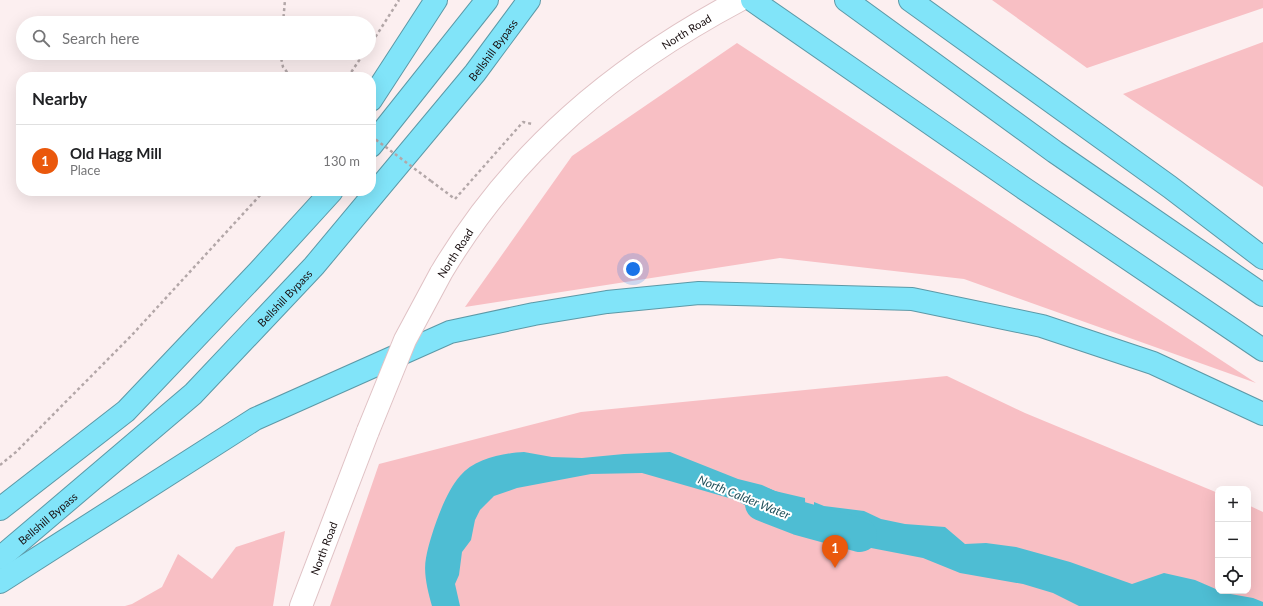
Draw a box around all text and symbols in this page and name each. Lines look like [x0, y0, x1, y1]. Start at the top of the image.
street label: North Road [659, 11, 713, 51]
search box [16, 16, 376, 60]
street label: Bellshill Bypass [465, 16, 520, 83]
icon: search [30, 27, 52, 49]
text: Search here [62, 29, 139, 47]
text: Nearby [32, 88, 87, 109]
text: Old Hagg Mill [70, 144, 162, 162]
text: 1 [41, 153, 49, 169]
text: 130 m [323, 153, 360, 169]
text: Place [70, 162, 100, 178]
street label: North Road [434, 226, 476, 280]
your location [623, 259, 643, 279]
street label: Bellshill Bypass [254, 266, 314, 329]
water label: North Calder Water [696, 472, 793, 523]
map controls [1215, 486, 1251, 594]
button: + [1215, 486, 1251, 522]
street label: Bellshill Bypass [15, 489, 80, 547]
street label: North Road [307, 520, 339, 577]
button: − [1215, 522, 1251, 558]
pin: 1 [822, 535, 848, 568]
button: locate [1215, 558, 1251, 594]

